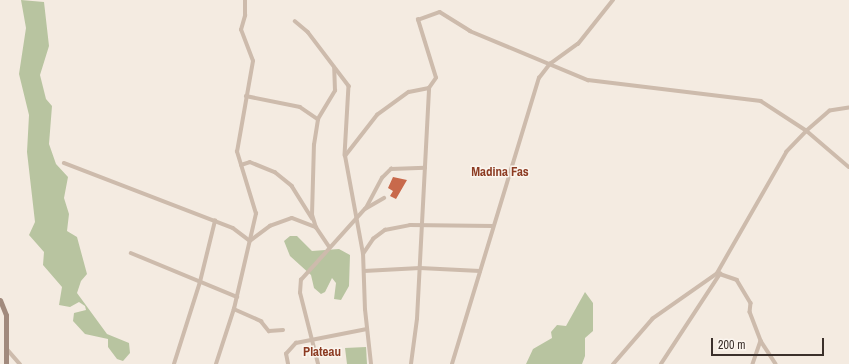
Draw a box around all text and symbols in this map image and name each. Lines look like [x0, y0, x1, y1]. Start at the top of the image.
district label: Madina Fas [471, 164, 529, 180]
scale bar [713, 330, 826, 356]
text: 200 m [718, 337, 745, 353]
district label: Plateau [303, 344, 341, 360]

